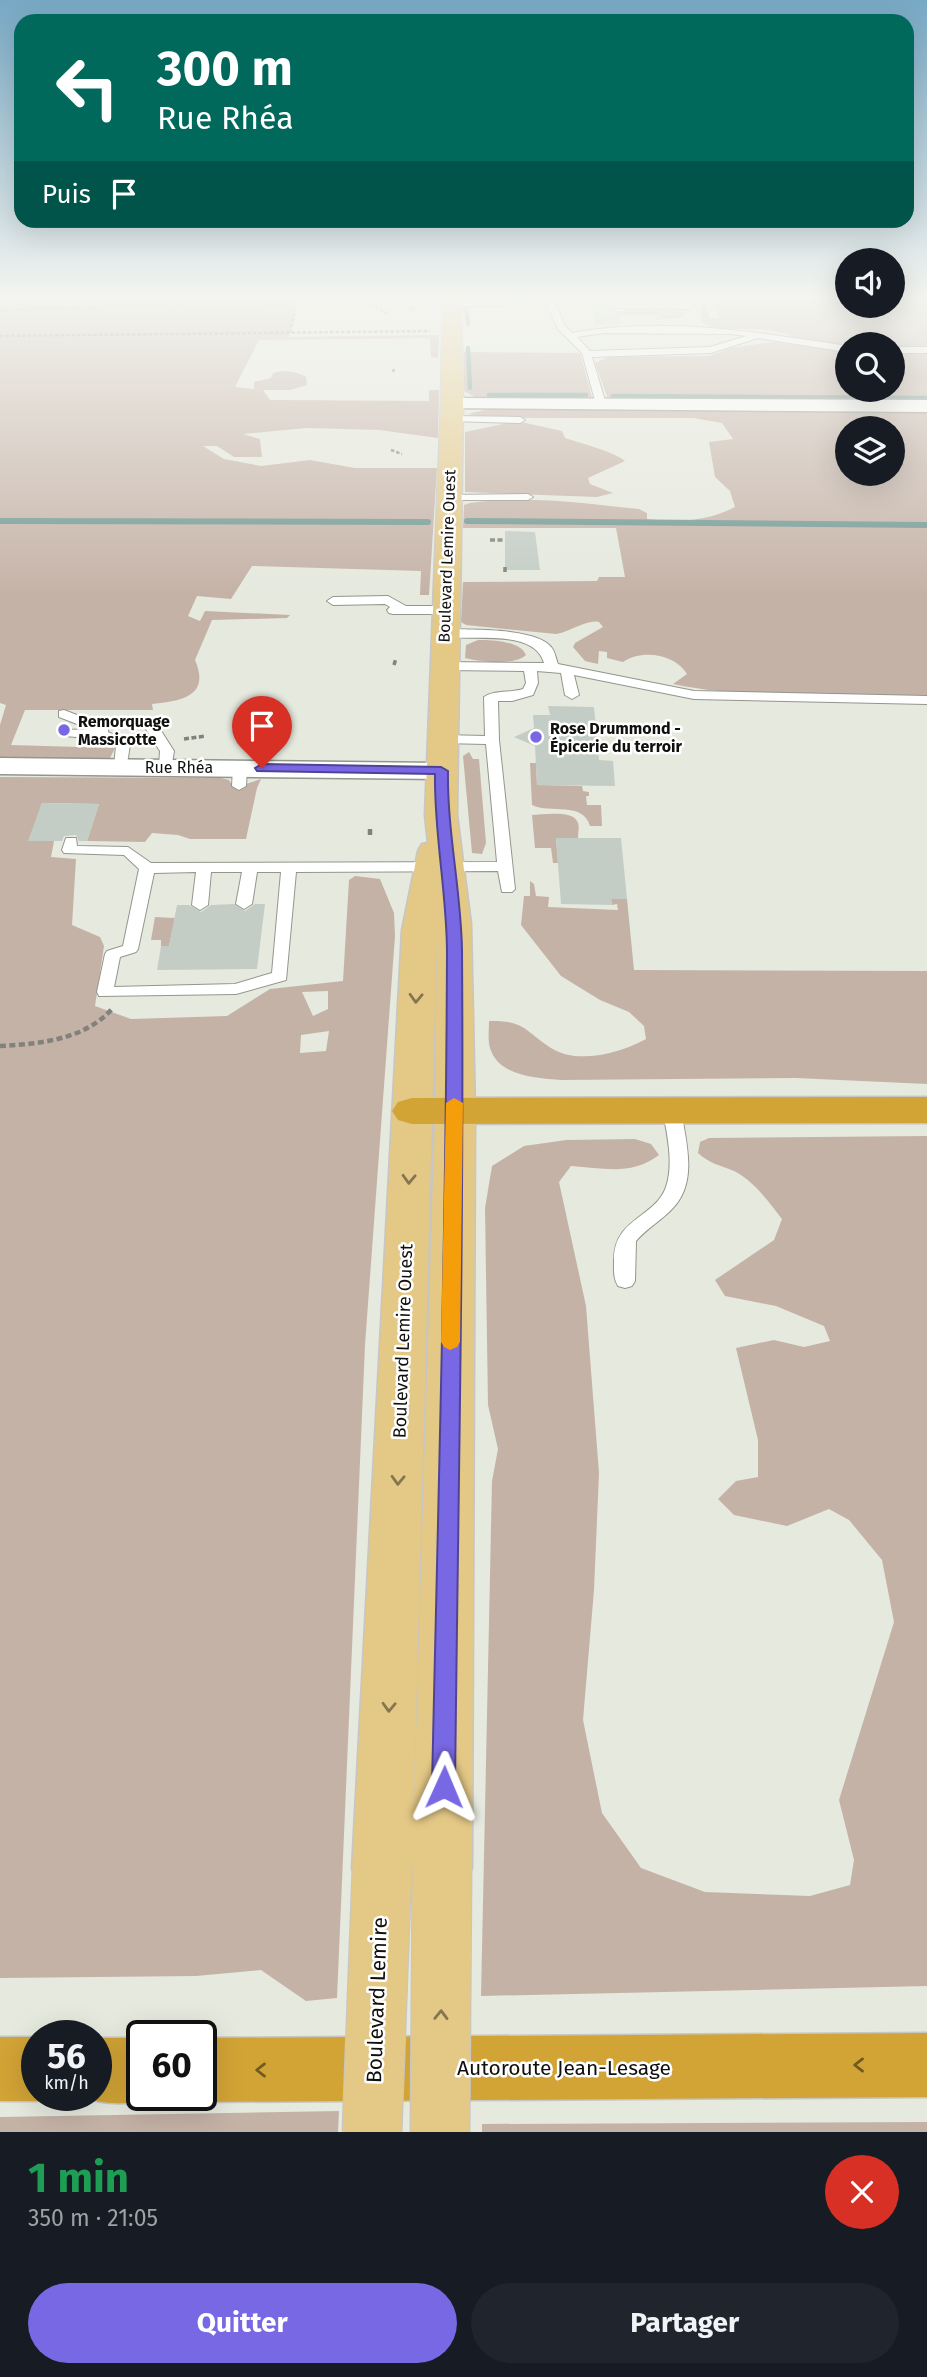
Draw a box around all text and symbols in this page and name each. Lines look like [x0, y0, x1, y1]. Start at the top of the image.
text: 300 m [157, 39, 293, 98]
icon: left [42, 42, 133, 133]
text: Rue Rhéa [157, 99, 294, 137]
icon: arrive [105, 175, 143, 213]
text: Puis [42, 179, 91, 210]
map controls [835, 248, 905, 486]
button: sound [835, 248, 905, 318]
button: search [835, 332, 905, 402]
button: layers [835, 416, 905, 486]
street label: Boulevard Lemire Ouest [434, 469, 460, 643]
pin [232, 696, 292, 768]
icon: arrive [243, 707, 281, 745]
place label: Remorquage Massicotte [78, 712, 170, 749]
place label: Rose Drummond - Épicerie du terroir [550, 719, 683, 756]
marker: Remorquage Massicotte [56, 722, 72, 738]
marker: Rose Drummond - Épicerie du terroir [528, 729, 544, 745]
street label: Rue Rhéa [145, 758, 213, 777]
one-way arrow [409, 993, 424, 1004]
one-way arrow [402, 1174, 417, 1185]
street label: Boulevard Lemire Ouest [389, 1243, 417, 1439]
one-way arrow [390, 1475, 405, 1486]
one-way arrow [381, 1702, 396, 1713]
position arrow [407, 1750, 481, 1824]
street label: Boulevard Lemire [361, 1917, 393, 2083]
one-way arrow [433, 2009, 449, 2020]
speed limit sign: 60 [126, 2020, 217, 2111]
text: 56 [47, 2035, 86, 2077]
street label: Autoroute Jean-Lesage [457, 2055, 671, 2081]
one-way arrow [853, 2057, 864, 2073]
one-way arrow [255, 2062, 266, 2078]
text: km/h [44, 2072, 89, 2094]
text: 1 min [28, 2153, 129, 2203]
button: close [825, 2155, 899, 2229]
text: 350 m · 21:05 [28, 2204, 158, 2232]
button: Quitter [28, 2283, 457, 2363]
button: Partager [471, 2283, 899, 2363]

